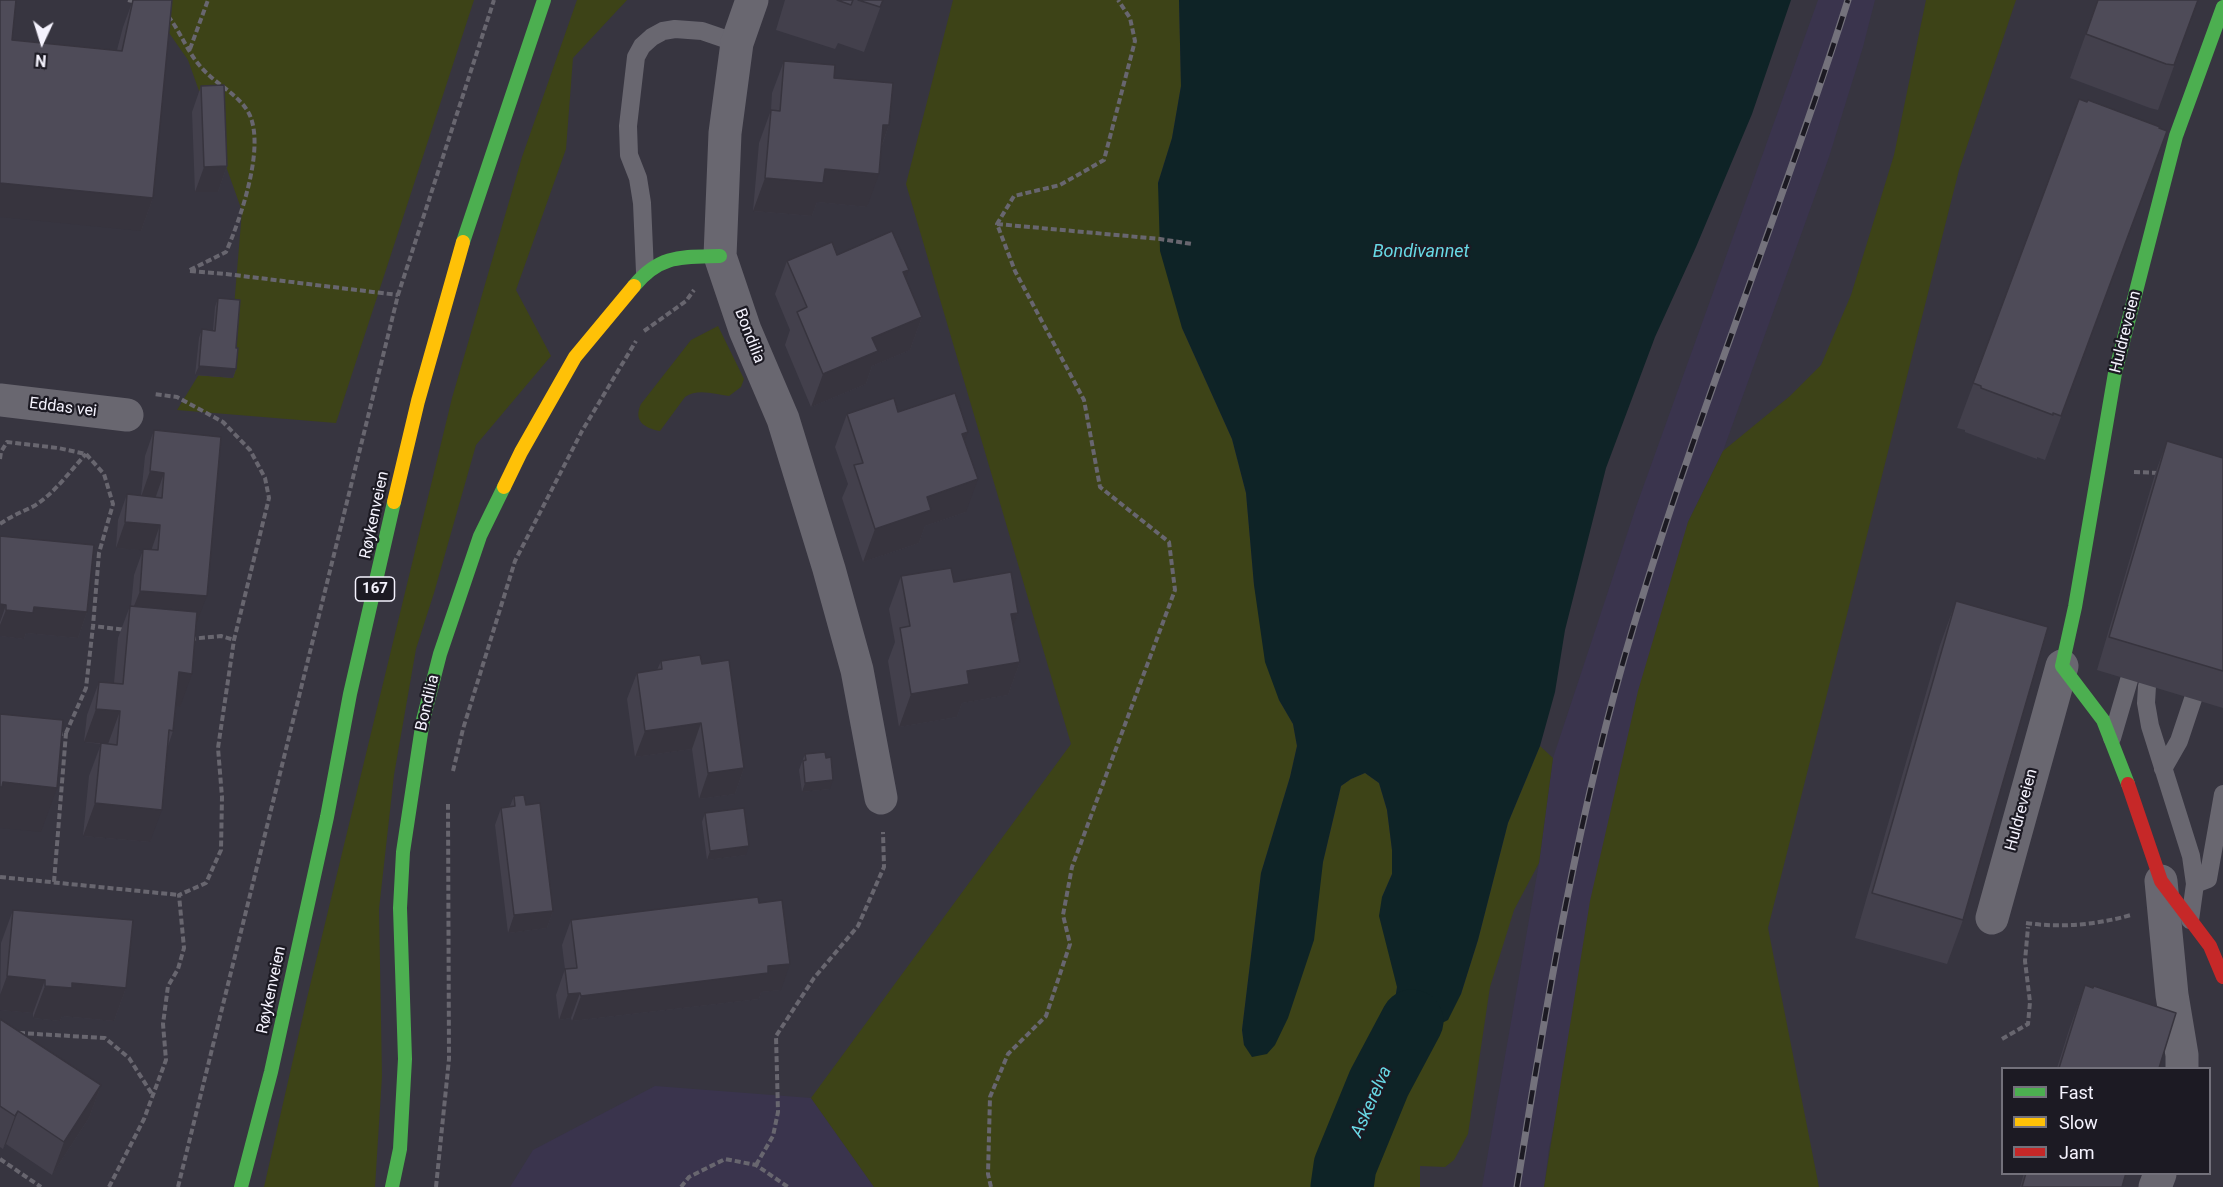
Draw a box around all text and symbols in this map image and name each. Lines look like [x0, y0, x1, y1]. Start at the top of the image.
north arrow [12, 12, 72, 72]
text: N [34, 51, 47, 70]
water label: Bondivannet [1373, 241, 1469, 263]
street label: Huldreveien [2107, 289, 2145, 375]
street label: Bondilia [730, 306, 768, 366]
street label: Eddas vei [28, 394, 98, 422]
street label: Røykenveien [356, 469, 394, 561]
road number: 167 [356, 577, 394, 601]
street label: Bondilia [412, 673, 444, 733]
street label: Huldreveien [2002, 767, 2042, 853]
street label: Røykenveien [253, 944, 291, 1036]
water label: Askerelva [1347, 1063, 1397, 1141]
legend [2001, 1067, 2211, 1175]
text: Fast [2059, 1082, 2094, 1103]
text: Slow [2059, 1112, 2098, 1133]
text: Jam [2059, 1142, 2095, 1163]

